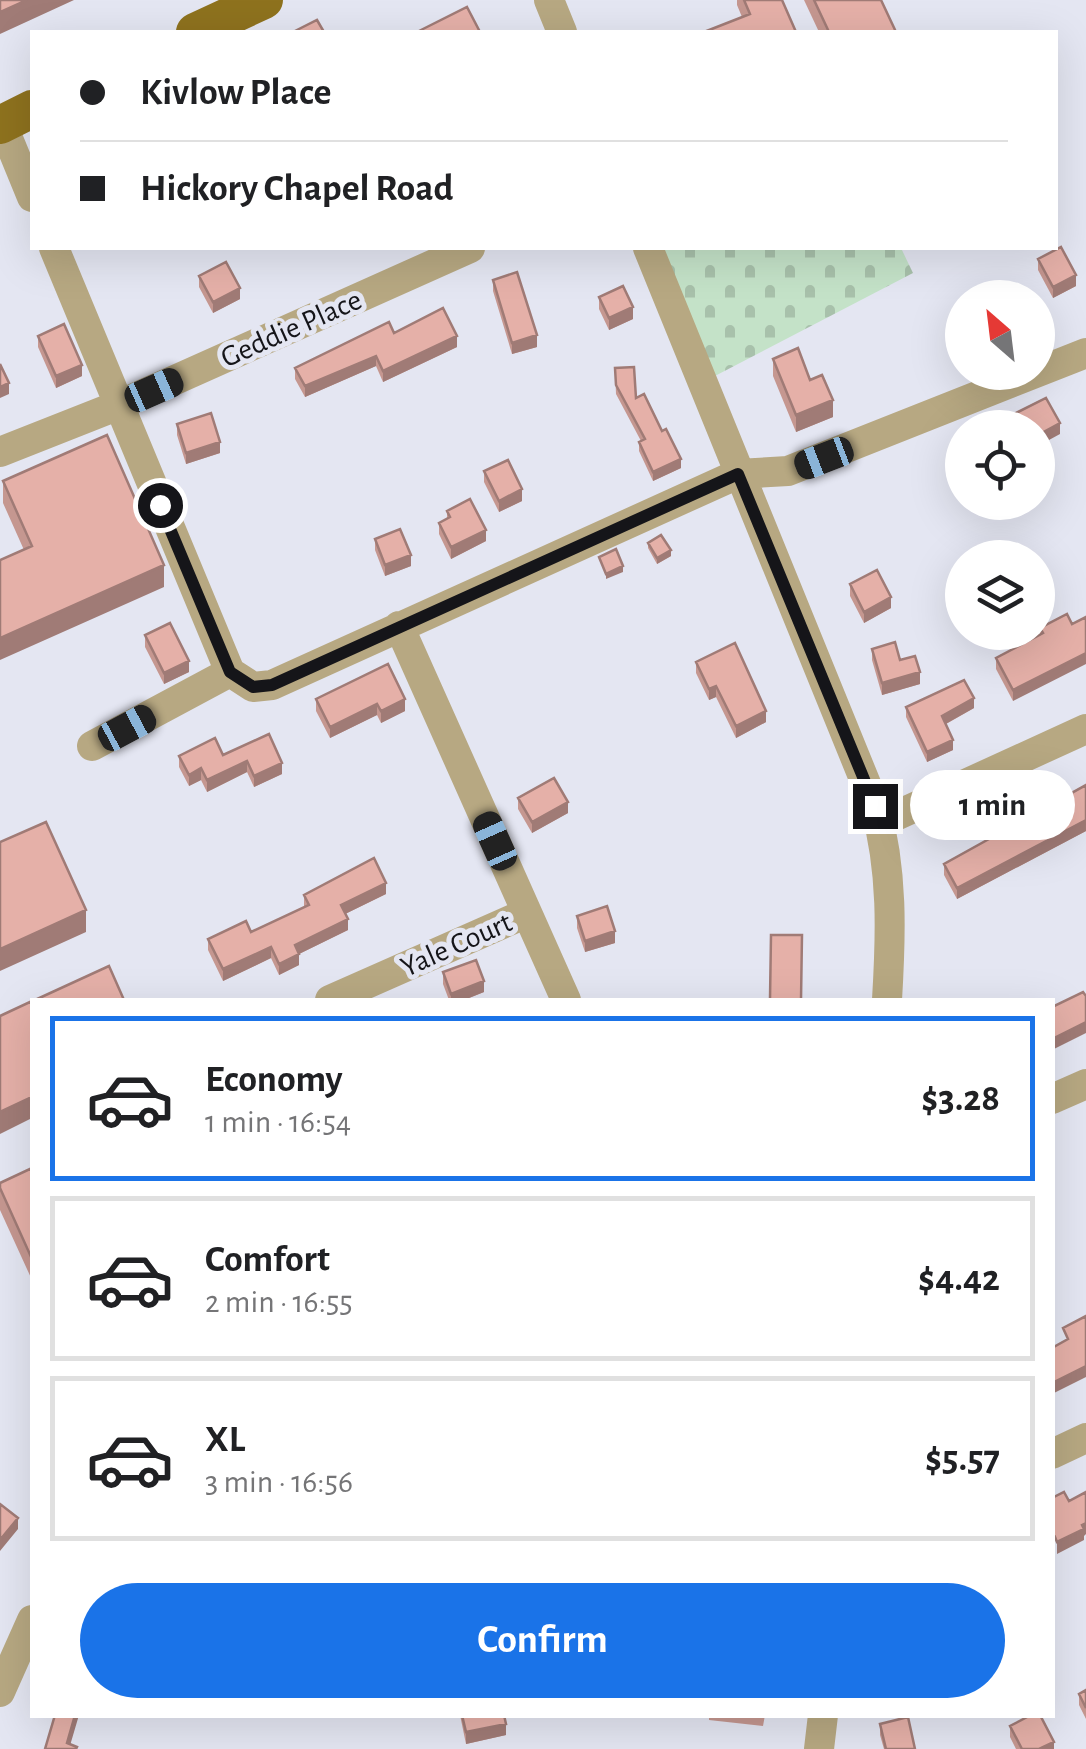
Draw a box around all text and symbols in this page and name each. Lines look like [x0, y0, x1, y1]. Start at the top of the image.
text: Kivlow Place [140, 74, 331, 112]
text: Hickory Chapel Road [140, 170, 454, 208]
north arrow [945, 280, 1055, 390]
map controls [945, 280, 1055, 650]
street label: Geddie Place [217, 285, 366, 373]
car [120, 364, 188, 416]
button: locate [945, 410, 1055, 520]
car [791, 433, 857, 483]
route start [138, 483, 183, 528]
button: layers [945, 540, 1055, 650]
car [93, 701, 161, 755]
callout: 1 min [910, 771, 1075, 841]
route end [853, 784, 898, 829]
text: 1 min [959, 789, 1026, 821]
car [469, 807, 521, 875]
street label: Yale Court [396, 907, 517, 983]
icon: car [85, 1054, 175, 1144]
text: Economy [205, 1061, 343, 1099]
text: $3.28 [921, 1080, 1000, 1118]
text: 1 min · 16:54 [205, 1106, 351, 1138]
icon: car [85, 1234, 175, 1324]
text: Comfort [205, 1241, 330, 1279]
text: $4.42 [918, 1260, 1000, 1298]
text: 2 min · 16:55 [205, 1286, 353, 1318]
icon: car [85, 1414, 175, 1504]
text: XL [205, 1421, 245, 1459]
text: $5.57 [925, 1440, 1000, 1478]
text: 3 min · 16:56 [205, 1466, 353, 1498]
button: Confirm [80, 1583, 1005, 1698]

